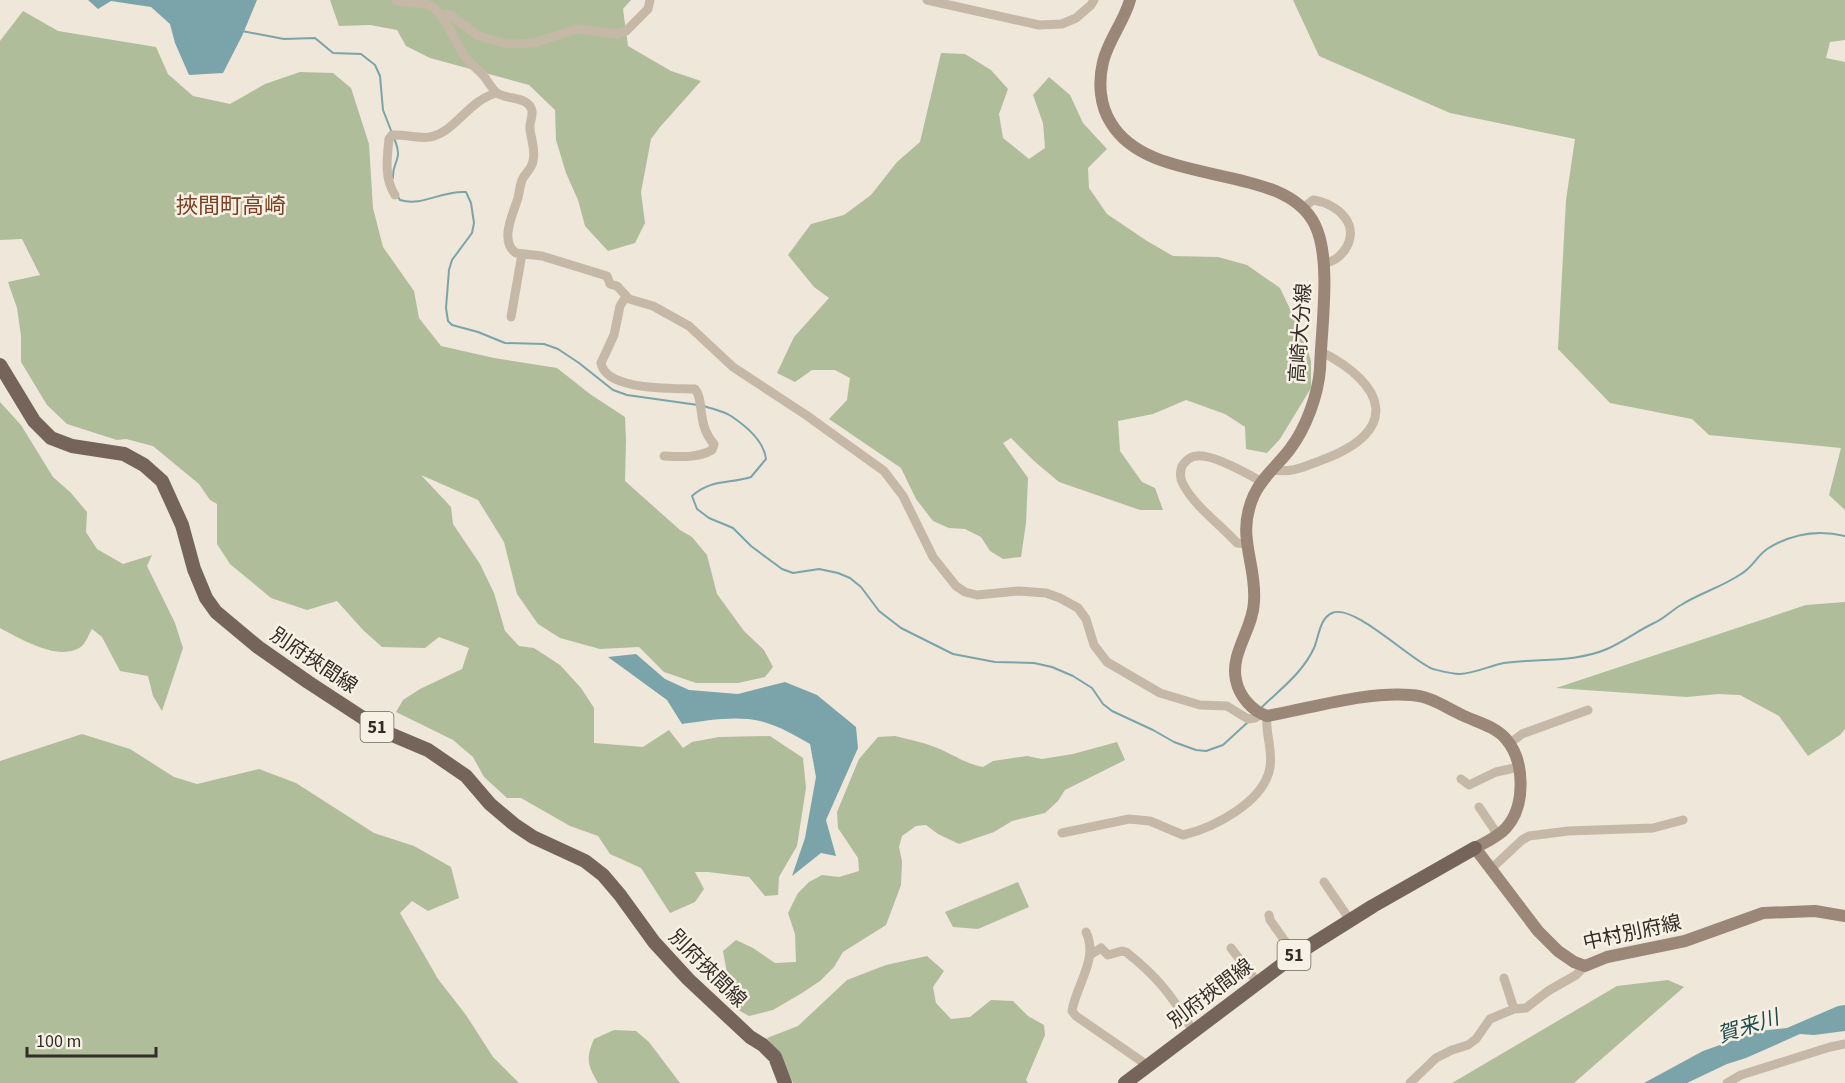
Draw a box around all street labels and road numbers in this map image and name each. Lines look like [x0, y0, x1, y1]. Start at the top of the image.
street label: 高崎大分線 [1284, 282, 1318, 384]
street label: 別府挾間線 [264, 621, 363, 700]
road number: 51 [360, 712, 394, 742]
street label: 中村別府線 [1580, 909, 1684, 957]
street label: 別府挾間線 [662, 923, 753, 1014]
road number: 51 [1278, 940, 1310, 970]
street label: 別府挾間線 [1162, 953, 1259, 1035]

